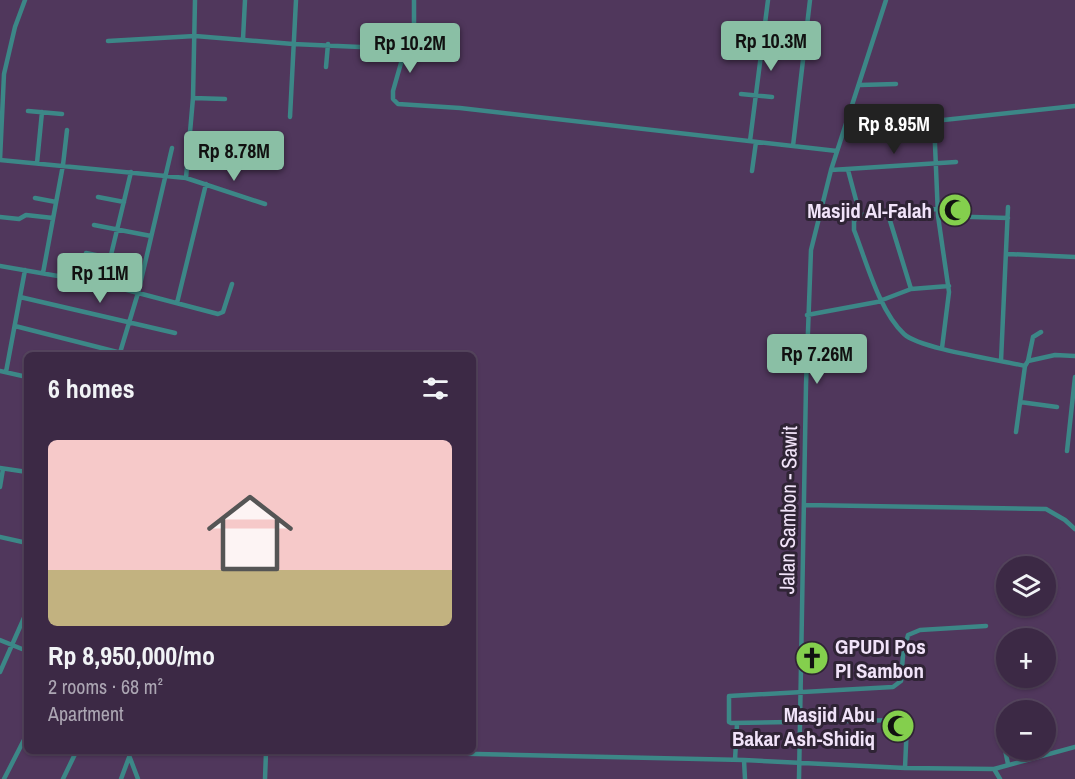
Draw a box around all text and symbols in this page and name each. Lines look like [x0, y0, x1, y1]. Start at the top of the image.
pin: Rp 10.3M [709, 21, 833, 72]
pin: Rp 10.2M [348, 23, 472, 74]
text: Rp 10.3M [735, 27, 807, 54]
text: Rp 10.2M [374, 29, 446, 56]
pin: Rp 8.95M [832, 104, 956, 155]
text: Rp 8.95M [858, 110, 930, 137]
pin: Rp 8.78M [172, 131, 296, 182]
text: Rp 8.78M [198, 137, 270, 164]
mosque icon: Masjid Al-Falah [937, 192, 973, 228]
place label: Masjid Al-Falah [807, 196, 932, 225]
pin: Rp 11M [51, 253, 149, 304]
text: Rp 11M [71, 259, 129, 286]
pin: Rp 7.26M [755, 334, 879, 385]
text: Rp 7.26M [781, 340, 853, 367]
text: 6 homes [48, 371, 135, 406]
icon: filters [419, 372, 452, 405]
street label: Jalan Sambon - Sawit [772, 425, 804, 594]
icon: home [196, 479, 304, 587]
map controls [996, 556, 1056, 760]
button: layers [996, 556, 1056, 616]
button: + [996, 628, 1056, 688]
place label: GPUDI Pos PI Sambon [835, 632, 926, 685]
text: Rp 8,950,000/mo [48, 638, 215, 673]
church icon: GPUDI Pos PI Sambon [794, 640, 830, 676]
text: 2 rooms · 68 m² [48, 673, 163, 700]
text: Apartment [48, 700, 124, 727]
place label: Masjid Abu Bakar Ash-Shidiq [732, 700, 875, 753]
button: − [996, 700, 1056, 760]
mosque icon: Masjid Abu Bakar Ash-Shidiq [880, 708, 916, 744]

